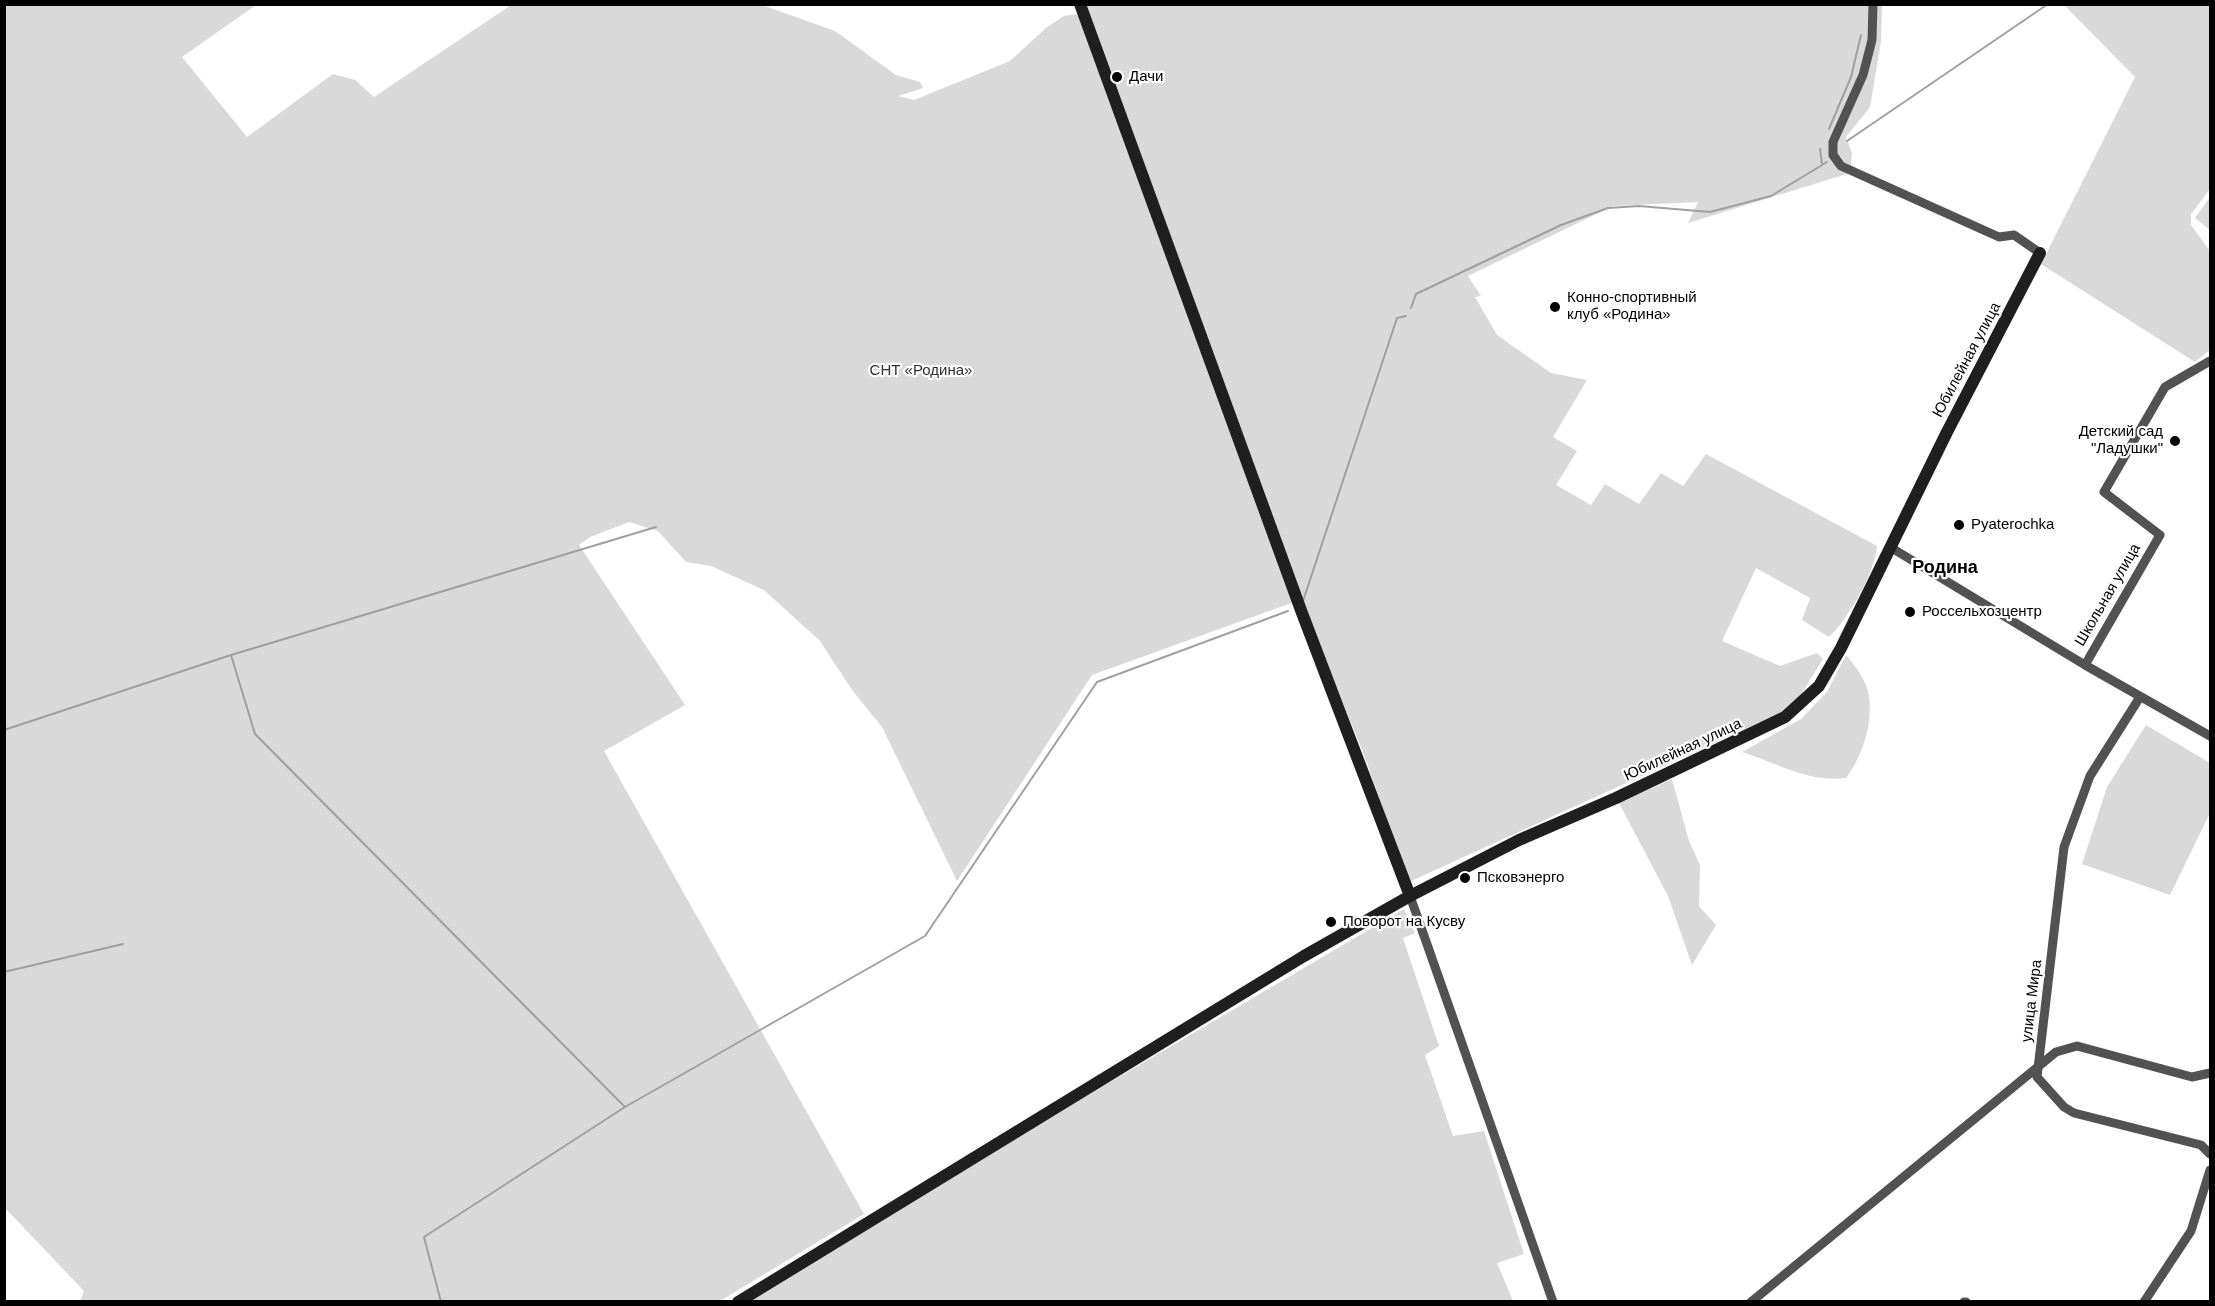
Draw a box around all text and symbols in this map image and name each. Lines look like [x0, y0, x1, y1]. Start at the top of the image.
place label: Дачи [1129, 68, 1163, 86]
marker: Дачи [1110, 70, 1124, 84]
place label: Конно-спортивный клуб «Родина» [1567, 289, 1697, 324]
street label: Юбилейная улица [1929, 299, 2005, 421]
marker: Конно-спортивный клуб «Родина» [1548, 300, 1562, 314]
park label: СНТ «Родина» [870, 362, 972, 380]
place label: Детский сад "Ладушки" [2079, 423, 2163, 458]
marker: Детский сад "Ладушки" [2168, 434, 2182, 448]
place label: Pyaterochka [1971, 516, 2054, 534]
marker: Pyaterochka [1952, 518, 1966, 532]
street label: Школьная улица [2071, 541, 2145, 649]
district label: Родина [1912, 557, 1978, 579]
place label: Россельхозцентр [1922, 603, 2042, 621]
marker: Россельхозцентр [1903, 605, 1917, 619]
street label: Юбилейная улица [1621, 715, 1745, 785]
place label: Псковэнерго [1477, 869, 1564, 887]
marker: Псковэнерго [1458, 871, 1472, 885]
place label: Поворот на Кусву [1343, 913, 1465, 931]
marker: Поворот на Кусву [1324, 915, 1338, 929]
street label: улица Мира [2018, 959, 2046, 1043]

